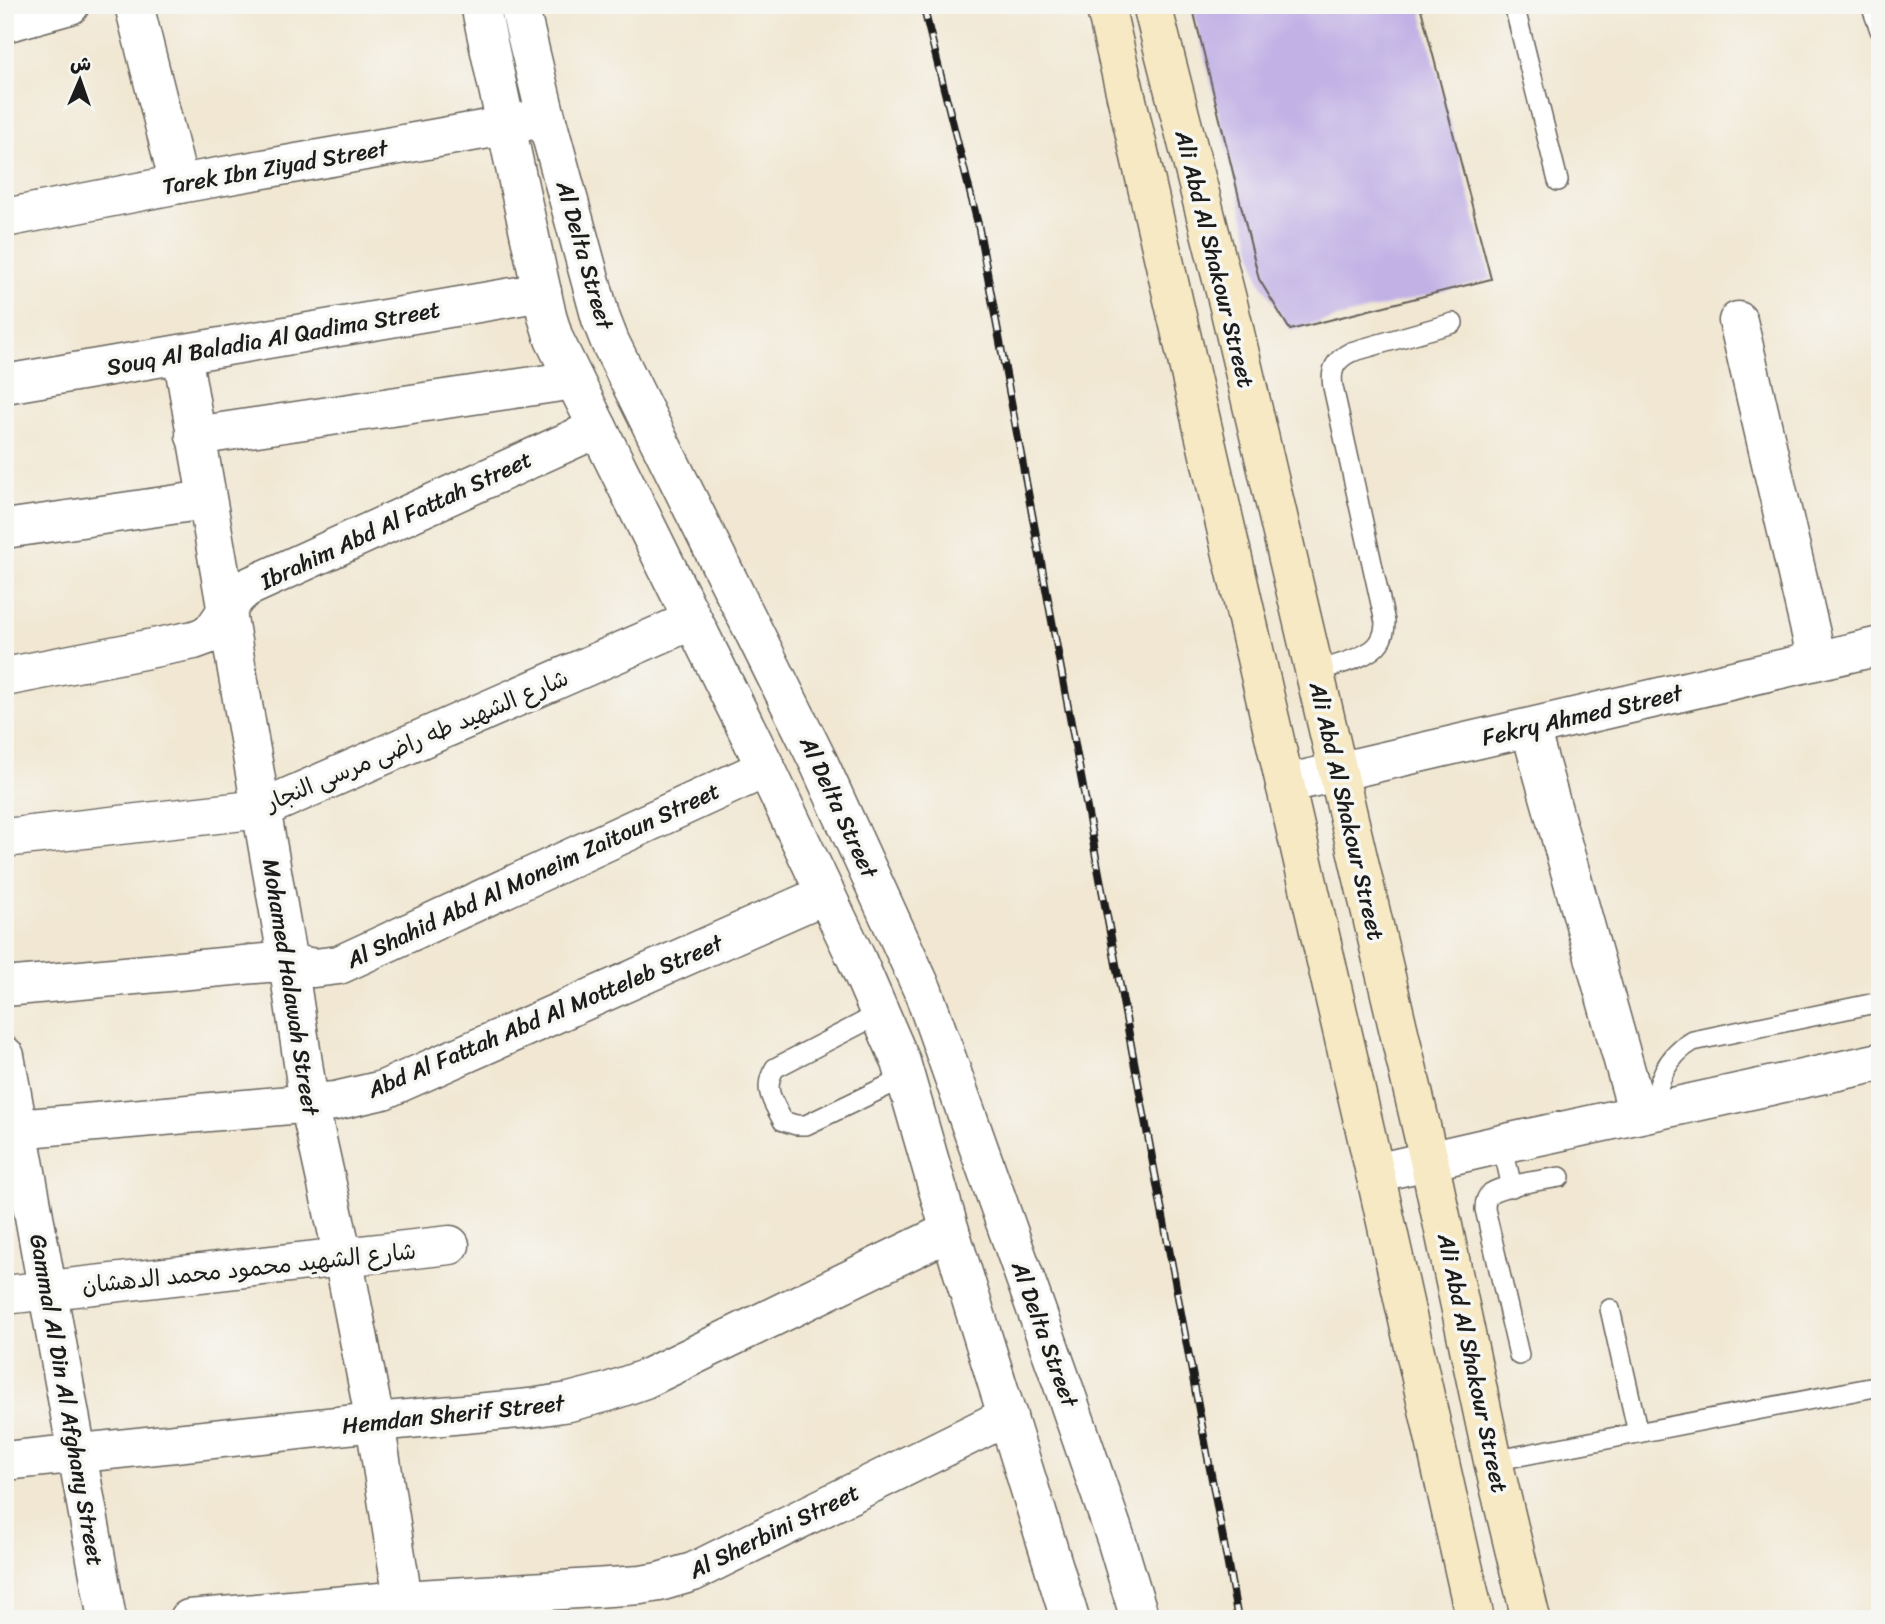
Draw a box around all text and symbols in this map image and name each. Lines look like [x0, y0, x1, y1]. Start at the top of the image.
north arrow [46, 46, 116, 116]
text: ش [70, 47, 92, 80]
street label: Ali Abd Al Shakour Street [1162, 125, 1266, 392]
street label: Tarek Ibn Ziyad Street [159, 127, 393, 207]
street label: Al Delta Street [543, 175, 626, 336]
street label: Souq Al Baladia Al Qadima Street [103, 289, 443, 388]
street label: Ibrahim Abd Al Fattah Street [252, 439, 539, 602]
street label: شارع الشهيد طه راضى مرسى النجار [257, 658, 575, 824]
street label: Fekry Ahmed Street [1478, 672, 1688, 758]
street label: Ali Abd Al Shakour Street [1297, 677, 1396, 944]
street label: Al Delta Street [787, 728, 890, 887]
street label: Al Shahid Abd Al Moneim Zaitoun Street [339, 771, 727, 981]
street label: Mohamed Halawah Street [250, 856, 331, 1120]
street label: Abd Al Fattah Abd Al Motteleb Street [360, 922, 731, 1111]
street label: Ali Abd Al Shakour Street [1425, 1229, 1520, 1497]
street label: Gammal Al Din Al Afghany Street [17, 1231, 116, 1569]
street label: شارع الشهيد محمود محمد الدهشان [80, 1231, 418, 1306]
street label: Al Delta Street [999, 1254, 1090, 1415]
street label: Hemdan Sherif Street [340, 1382, 568, 1447]
street label: Al Sherbini Street [681, 1472, 867, 1591]

